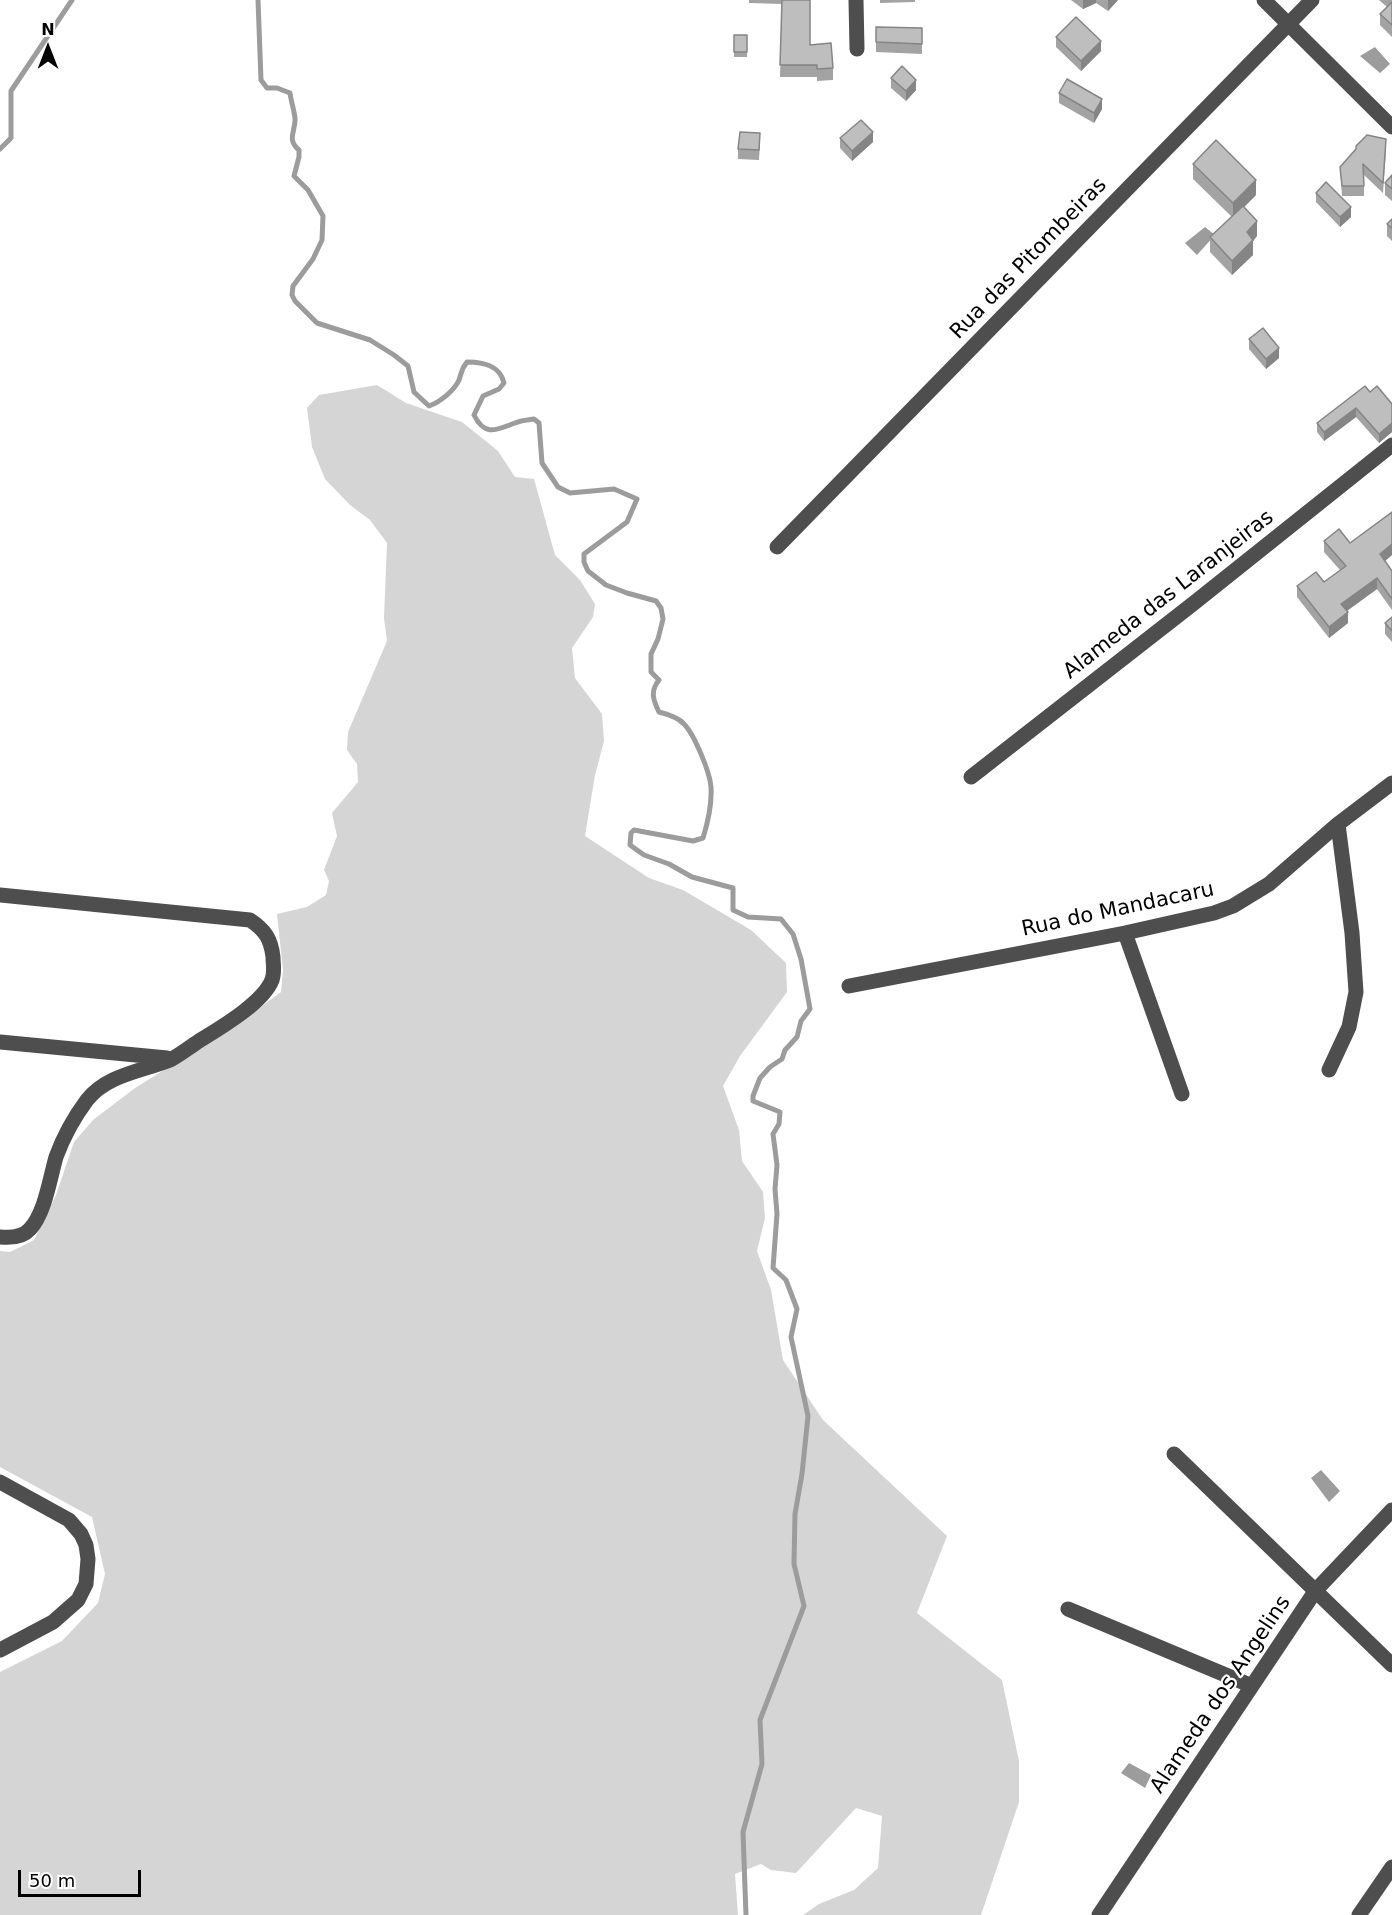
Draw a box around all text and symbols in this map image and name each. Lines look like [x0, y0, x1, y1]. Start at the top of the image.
north arrow [18, 18, 78, 78]
text: N [41, 20, 55, 39]
street label: Rua das Pitombeiras [945, 173, 1113, 345]
street label: Alameda das Laranjeiras [1059, 505, 1279, 685]
street label: Rua do Mandacaru [1019, 877, 1217, 943]
street label: Alameda dos Angelins [1145, 1591, 1297, 1799]
scale bar [21, 1858, 144, 1896]
text: 50 m [29, 1870, 75, 1891]

